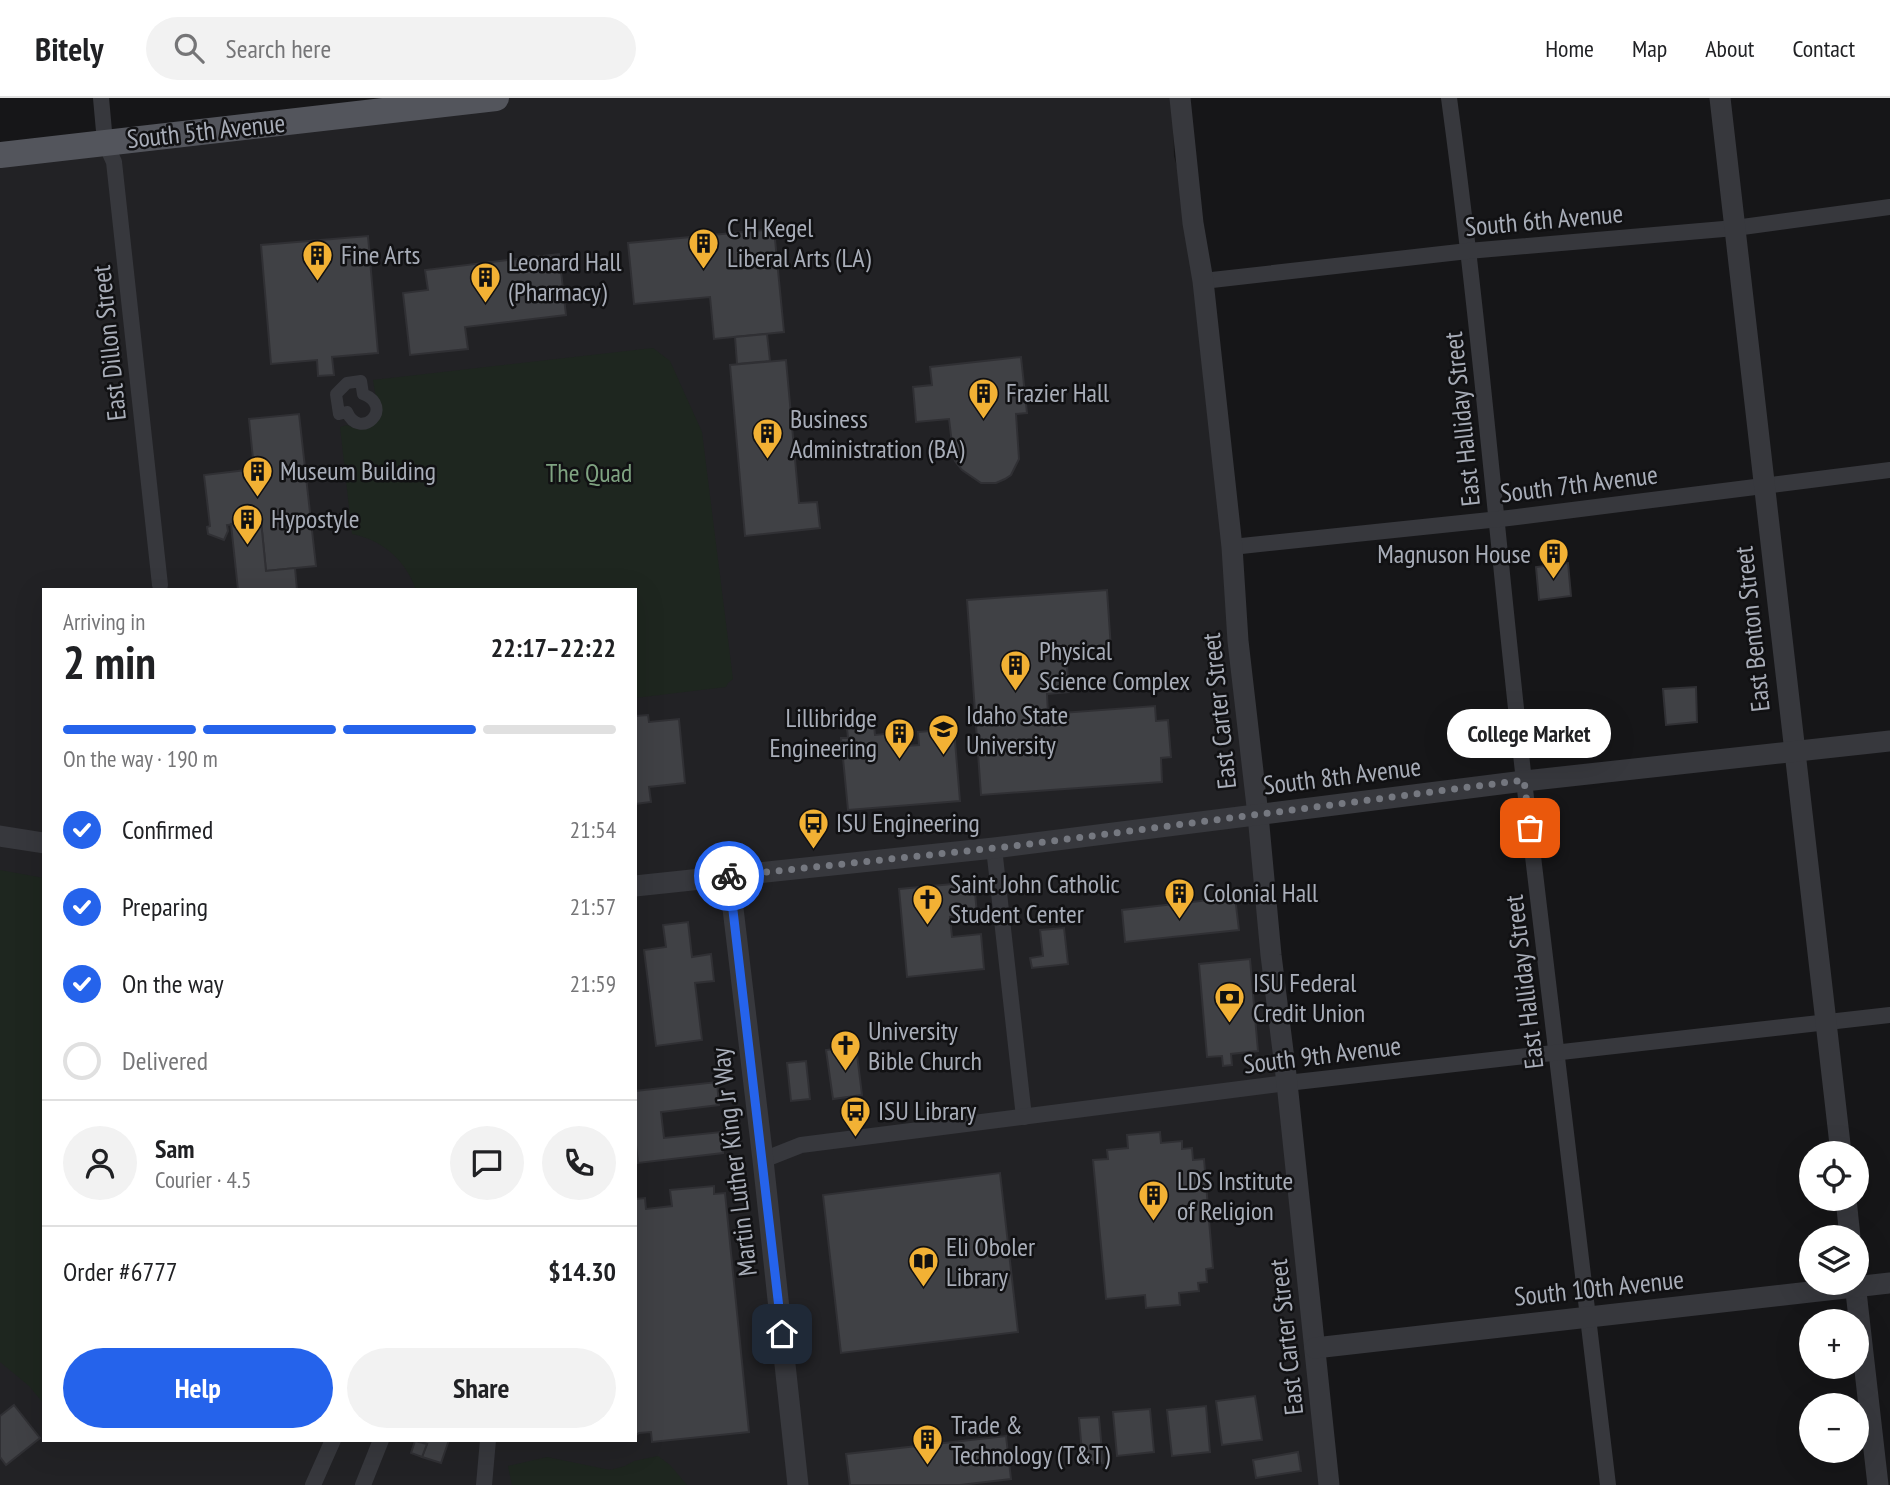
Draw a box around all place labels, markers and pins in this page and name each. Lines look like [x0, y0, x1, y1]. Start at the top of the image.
place label: C H Kegel Liberal Arts (LA) [727, 211, 871, 274]
building icon: C H Kegel Liberal Arts (LA) [687, 226, 721, 270]
building icon: Fine Arts [301, 238, 335, 282]
place label: Fine Arts [341, 238, 420, 271]
place label: Leonard Hall (Pharmacy) [508, 245, 622, 308]
building icon: Leonard Hall (Pharmacy) [468, 260, 502, 304]
building icon: Frazier Hall [966, 376, 1000, 420]
place label: Frazier Hall [1006, 376, 1109, 409]
place label: Business Administration (BA) [790, 402, 964, 465]
building icon: Business Administration (BA) [750, 417, 784, 461]
building icon: Museum Building [240, 454, 274, 498]
place label: Museum Building [280, 454, 436, 487]
building icon: Hypostyle [231, 502, 265, 546]
place label: Hypostyle [271, 502, 360, 535]
place label: Magnuson House [1377, 537, 1531, 570]
building icon: Magnuson House [1537, 537, 1571, 581]
place label: Physical Science Complex [1039, 634, 1190, 697]
building icon: Physical Science Complex [999, 649, 1033, 693]
place label: Idaho State University [966, 698, 1068, 761]
place label: Lillibridge Engineering [769, 701, 877, 764]
callout: College Market [1448, 709, 1612, 758]
school or university icon: Idaho State University [926, 713, 960, 757]
building icon: Lillibridge Engineering [883, 716, 917, 760]
pin [1500, 798, 1560, 858]
bus stop icon: ISU Engineering [796, 806, 830, 850]
place label: ISU Engineering [836, 806, 980, 839]
place label: Saint John Catholic Student Center [950, 867, 1120, 930]
building icon: Colonial Hall [1163, 876, 1197, 920]
place label: Colonial Hall [1203, 876, 1318, 909]
church icon: Saint John Catholic Student Center [910, 882, 944, 926]
place label: ISU Federal Credit Union [1253, 966, 1365, 1029]
bank icon: ISU Federal Credit Union [1213, 981, 1247, 1025]
place label: University Bible Church [868, 1014, 982, 1077]
church icon: University Bible Church [828, 1029, 862, 1073]
bus stop icon: ISU Library [838, 1094, 872, 1138]
place label: ISU Library [878, 1094, 977, 1127]
place label: LDS Institute of Religion [1177, 1164, 1293, 1227]
building icon: LDS Institute of Religion [1137, 1179, 1171, 1223]
place label: Eli Oboler Library [946, 1230, 1035, 1293]
library icon: Eli Oboler Library [906, 1245, 940, 1289]
pin [752, 1304, 812, 1364]
place label: Trade & Technology (T&T) [951, 1408, 1110, 1471]
building icon: Trade & Technology (T&T) [911, 1423, 945, 1467]

